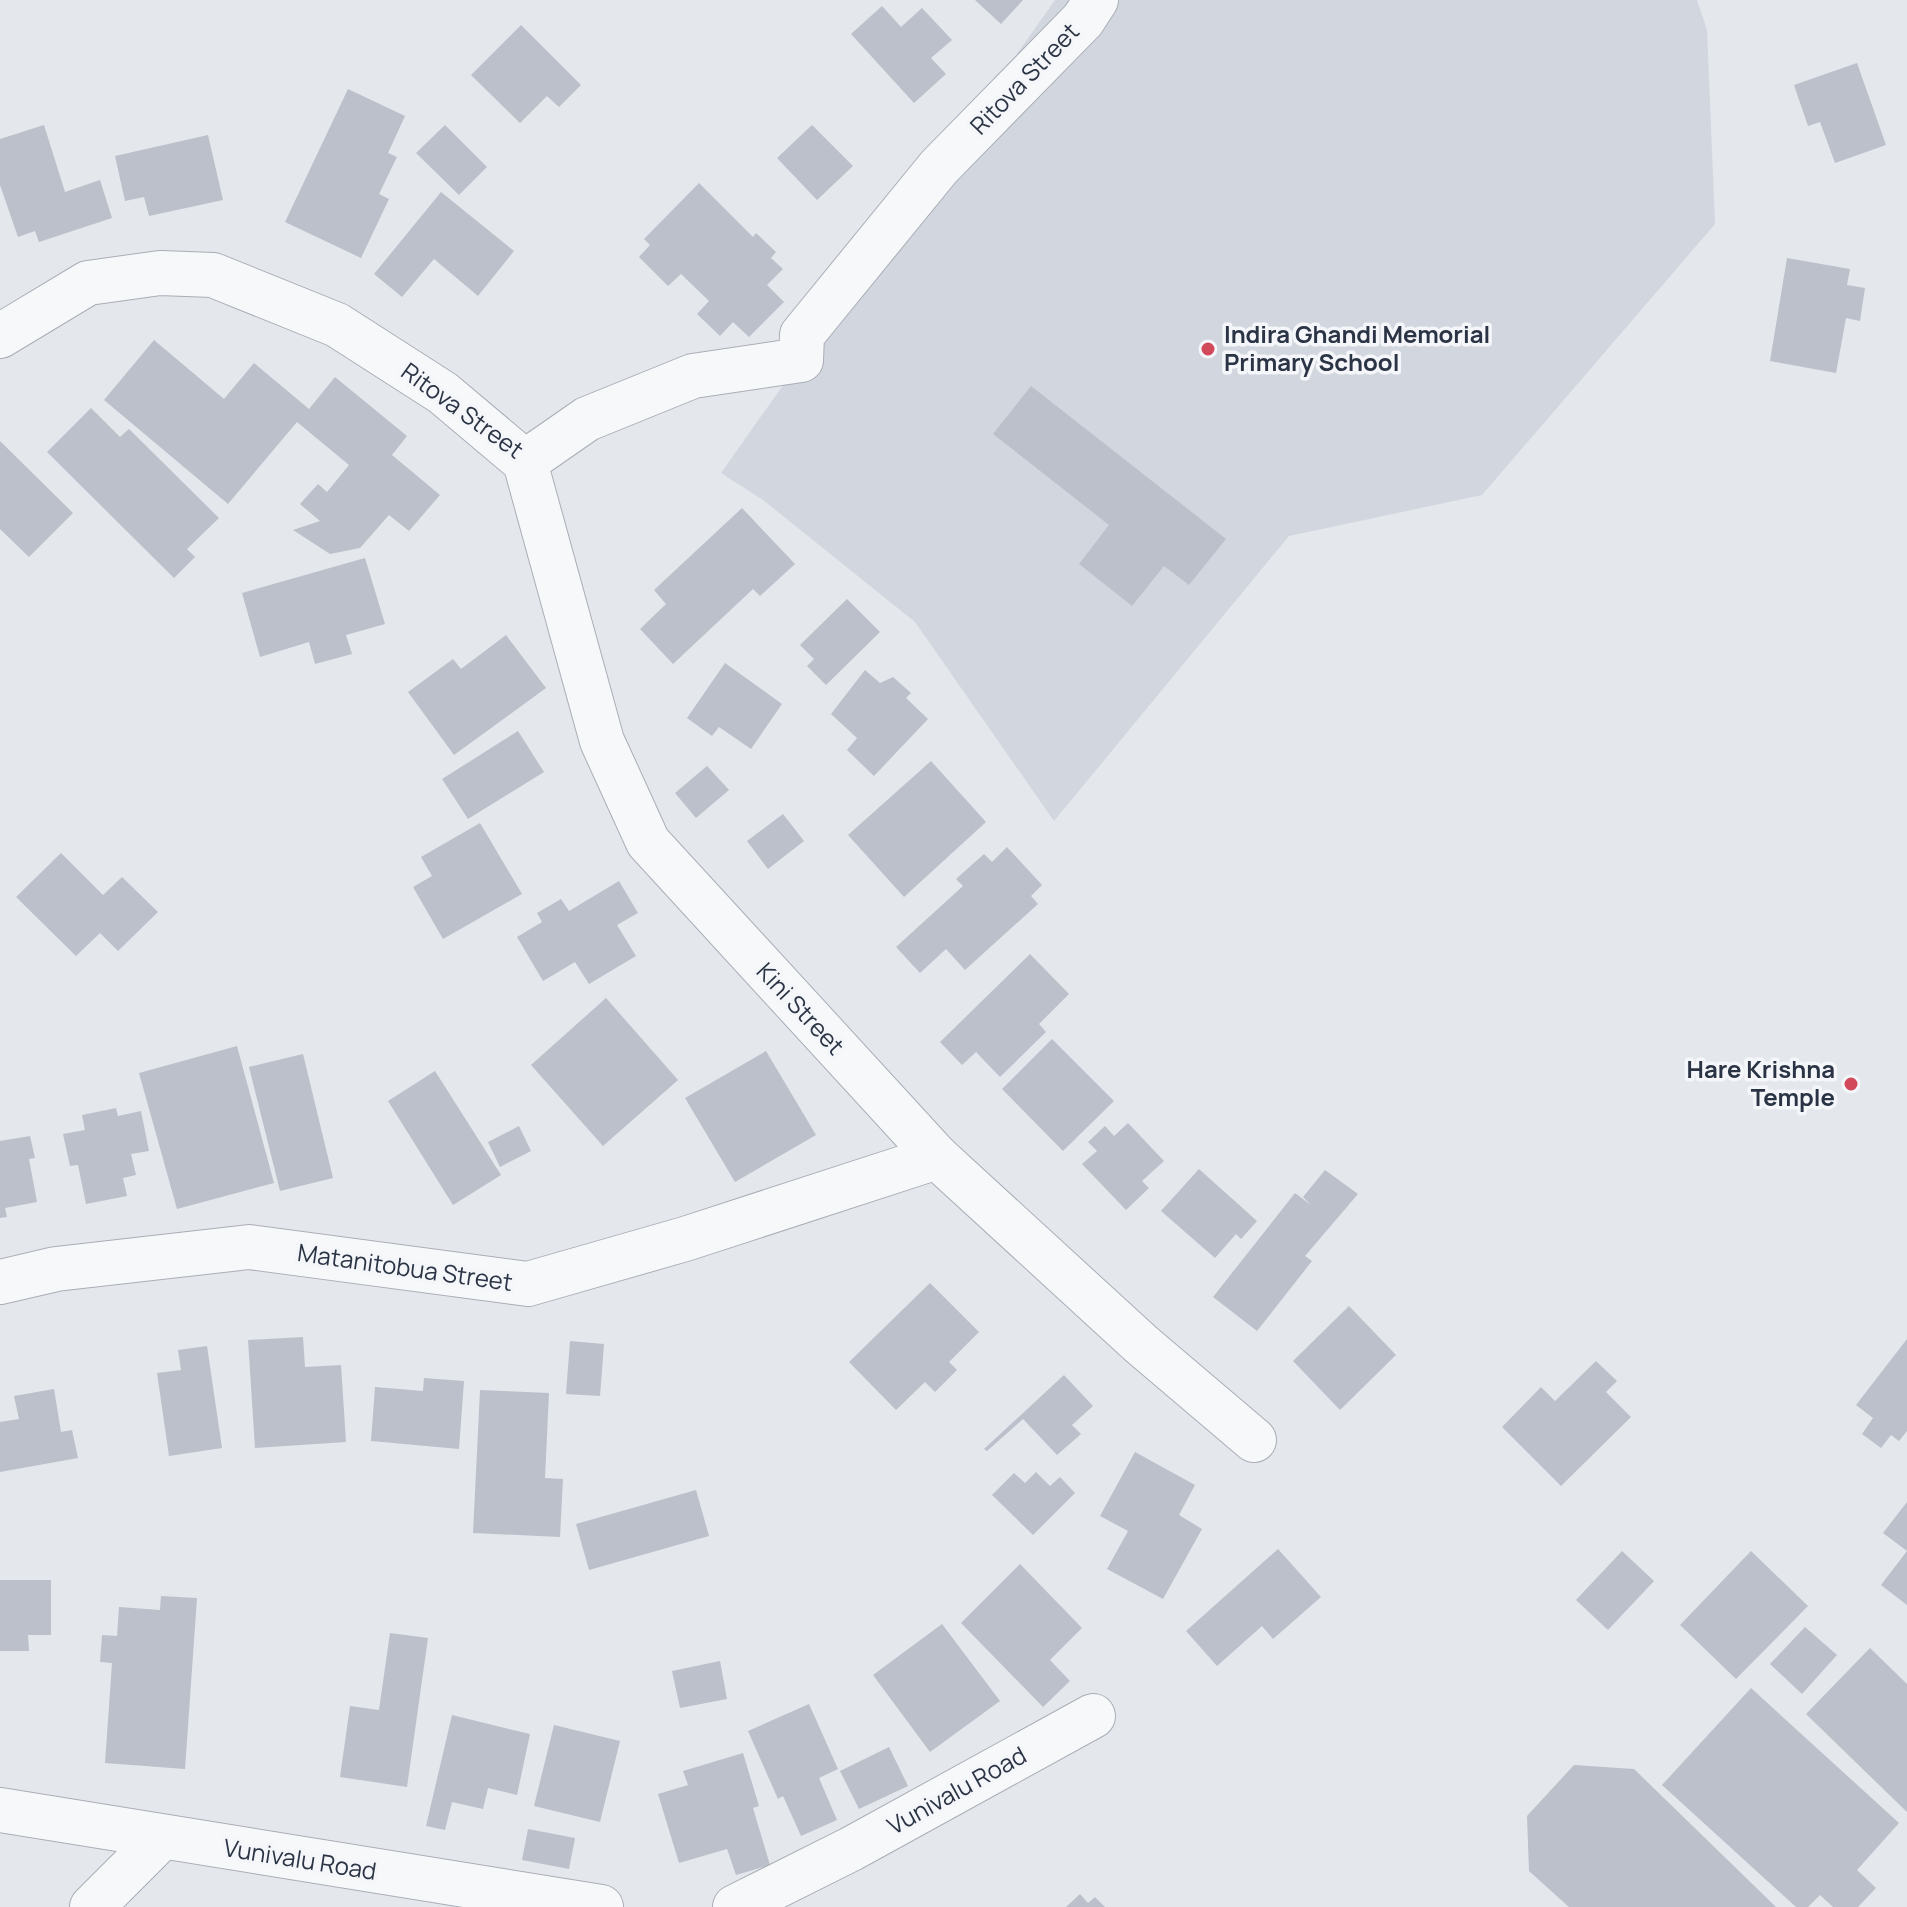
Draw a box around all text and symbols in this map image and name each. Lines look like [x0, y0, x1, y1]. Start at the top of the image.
street label: Ritova Street [962, 15, 1086, 141]
place label: Indira Ghandi Memorial Primary School [1224, 317, 1490, 378]
marker: Indira Ghandi Memorial Primary School [1199, 340, 1217, 358]
street label: Ritova Street [395, 354, 531, 465]
street label: Kini Street [750, 955, 852, 1061]
place label: Hare Krishna Temple [1687, 1052, 1835, 1113]
marker: Hare Krishna Temple [1842, 1075, 1860, 1093]
street label: Matanitobua Street [296, 1235, 515, 1298]
street label: Vunivalu Road [881, 1738, 1032, 1842]
street label: Vunivalu Road [221, 1830, 379, 1887]

